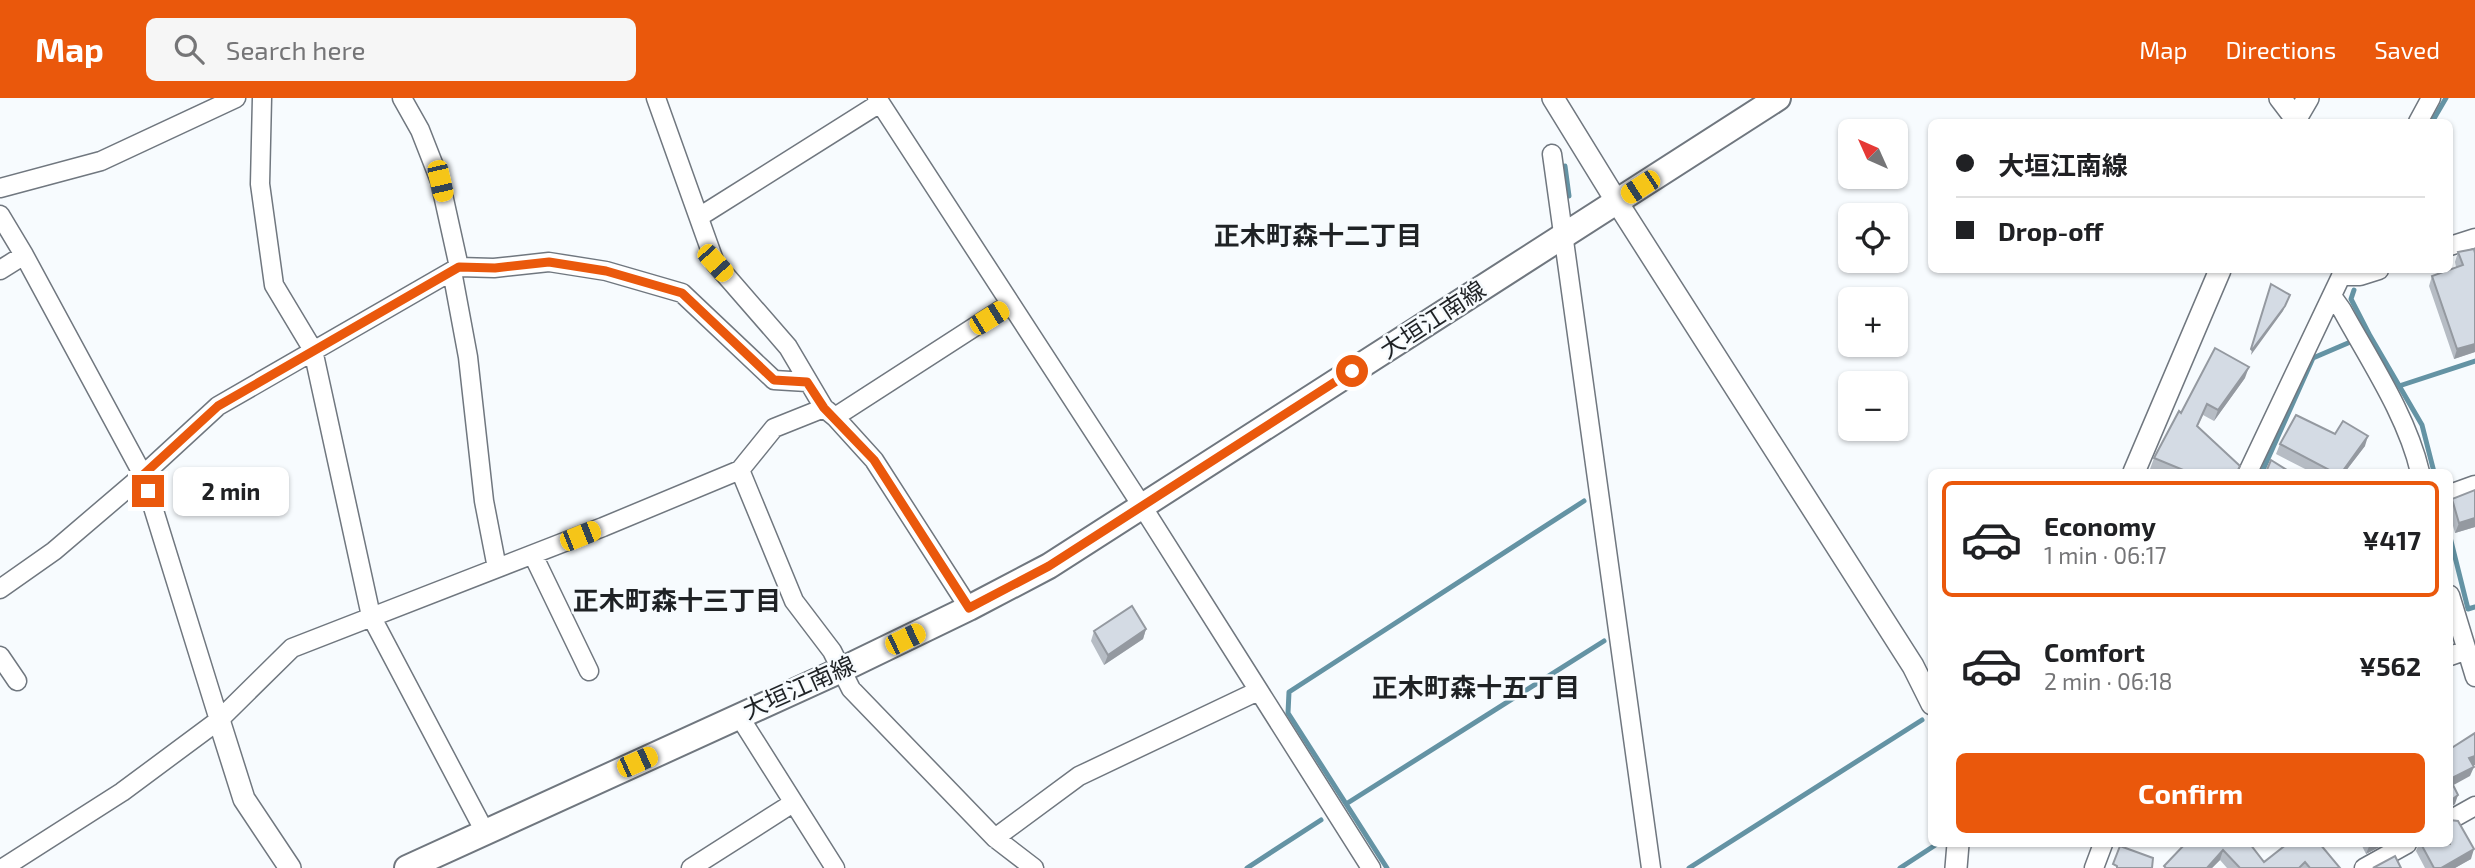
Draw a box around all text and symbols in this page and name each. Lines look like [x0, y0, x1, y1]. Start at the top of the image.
search box [146, 18, 636, 81]
text: Map [35, 29, 104, 69]
icon: search [170, 30, 208, 68]
text: Search here [226, 34, 365, 65]
text: Map [2139, 35, 2187, 64]
text: Directions [2225, 35, 2336, 64]
text: Saved [2374, 35, 2440, 64]
north arrow [1838, 119, 1908, 189]
map controls [1838, 119, 1908, 441]
text: 大垣江南線 [1998, 149, 2128, 180]
car [426, 158, 455, 204]
car [1617, 167, 1664, 207]
button: locate [1838, 203, 1908, 273]
text: Drop-off [1998, 215, 2103, 246]
district label: 正木町森十二丁目 [1214, 219, 1422, 250]
car [694, 240, 737, 286]
street label: 大垣江南線 [1374, 274, 1490, 364]
button: + [1838, 287, 1908, 357]
car [966, 298, 1013, 338]
route start [1336, 355, 1368, 387]
button: − [1838, 371, 1908, 441]
callout: 2 min [172, 466, 288, 516]
route end [132, 475, 164, 507]
text: 2 min [202, 477, 260, 505]
icon: car [1960, 508, 2023, 571]
text: Economy [2044, 510, 2156, 541]
car [557, 518, 604, 554]
text: ¥417 [2362, 524, 2421, 555]
text: 1 min · 06:17 [2044, 541, 2167, 569]
district label: 正木町森十三丁目 [573, 584, 781, 615]
car [882, 620, 929, 658]
icon: car [1960, 634, 2023, 697]
text: Comfort [2044, 636, 2145, 667]
street label: 大垣江南線 [738, 649, 859, 724]
text: ¥562 [2359, 650, 2421, 681]
text: 2 min · 06:18 [2044, 667, 2173, 695]
district label: 正木町森十五丁目 [1372, 671, 1580, 702]
car [614, 744, 661, 780]
button: Confirm [1956, 753, 2425, 833]

